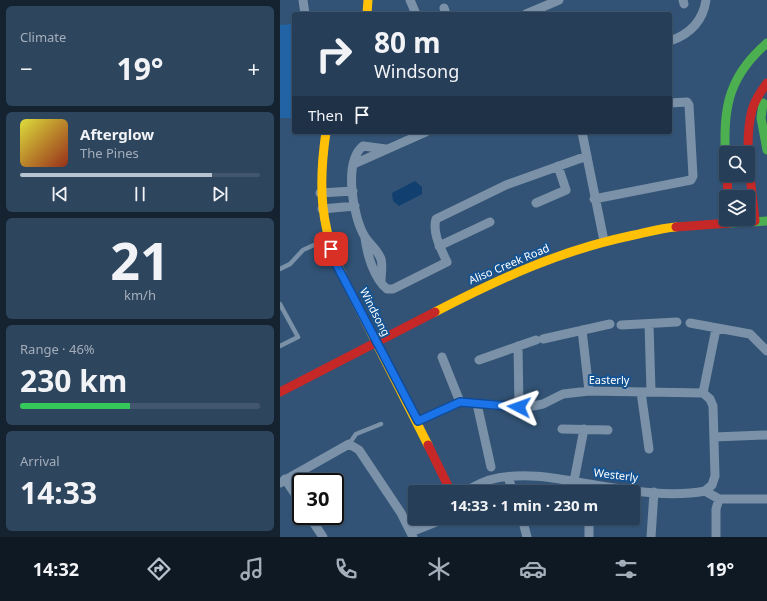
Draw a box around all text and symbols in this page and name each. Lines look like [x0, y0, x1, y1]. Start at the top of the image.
text: 80 m [374, 23, 441, 61]
text: Climate [20, 28, 66, 46]
icon: right [308, 28, 360, 80]
text: 19° [116, 48, 164, 89]
text: − [20, 53, 33, 83]
text: + [247, 53, 260, 83]
text: Windsong [374, 59, 459, 83]
icon: arrive [351, 104, 373, 126]
text: Then [308, 105, 343, 125]
text: Afterglow [80, 124, 154, 144]
text: The Pines [80, 144, 139, 162]
map controls [719, 146, 755, 226]
button: search [719, 146, 755, 182]
icon: previous [49, 183, 71, 205]
icon: pause [129, 183, 151, 205]
icon: next [209, 183, 231, 205]
button: layers [719, 190, 755, 226]
text: 21 [110, 224, 170, 295]
pin [314, 232, 348, 266]
icon: arrive [320, 238, 342, 260]
street label: Aliso Creek Road [466, 240, 551, 287]
street label: Windsong [357, 285, 394, 338]
text: km/h [124, 286, 156, 304]
text: Range · 46% [20, 340, 95, 358]
text: 230 km [20, 360, 127, 401]
street label: Easterly [589, 372, 630, 387]
position arrow [498, 386, 540, 428]
text: Arrival [20, 452, 60, 470]
street label: Westerly [593, 464, 640, 485]
text: 14:33 [20, 472, 97, 513]
speed limit sign: 30 [292, 473, 344, 525]
text: 14:33 · 1 min · 230 m [450, 495, 598, 515]
icon: directions [145, 555, 173, 583]
icon: music [238, 555, 266, 583]
icon: phone [332, 555, 360, 583]
icon: climate [425, 555, 453, 583]
icon: car [519, 555, 547, 583]
icon: filters [612, 555, 640, 583]
text: 14:32 [33, 557, 79, 581]
text: 19° [706, 557, 734, 581]

